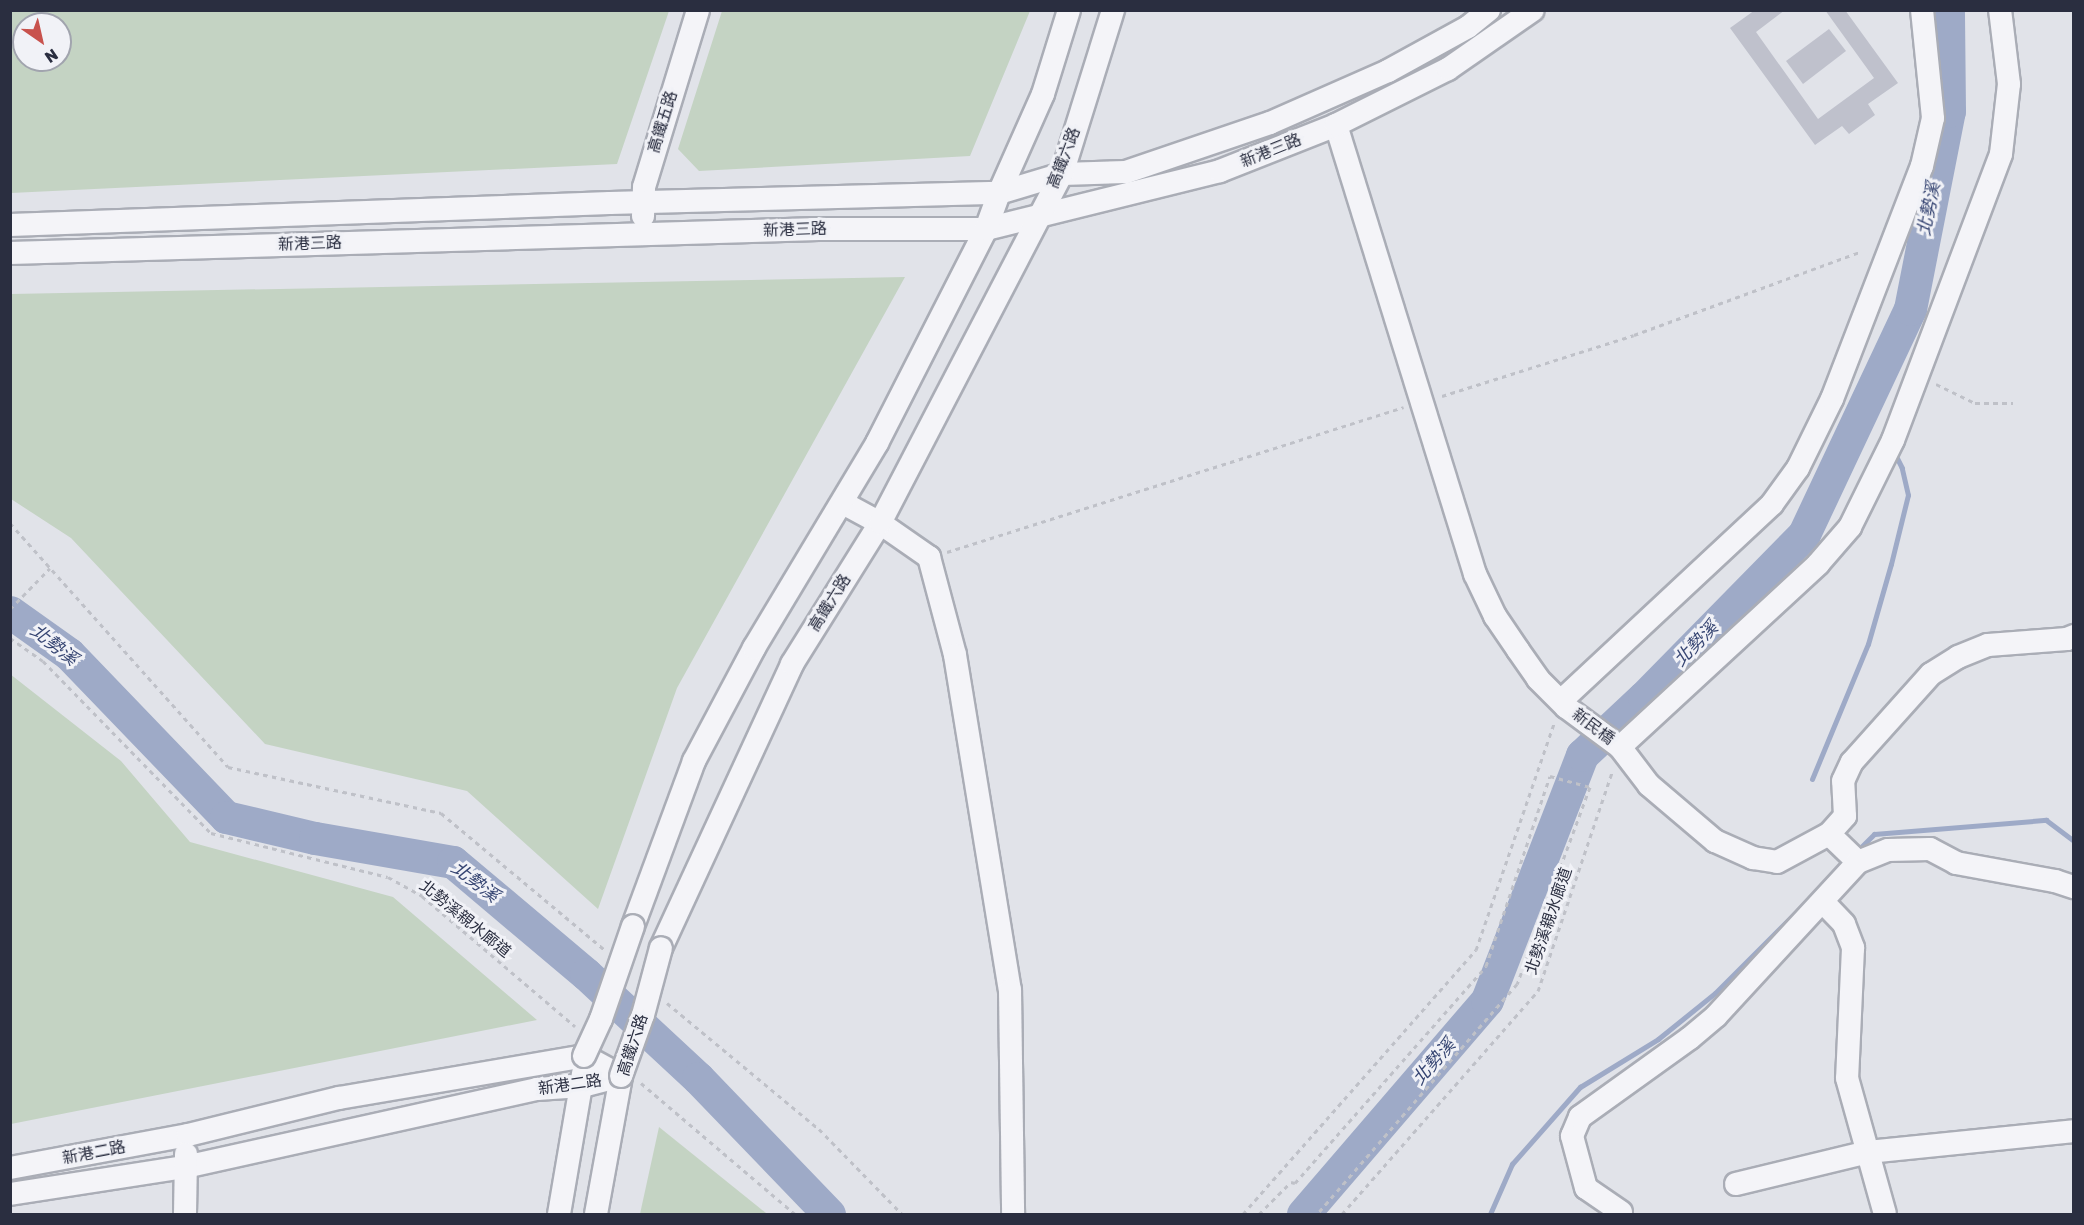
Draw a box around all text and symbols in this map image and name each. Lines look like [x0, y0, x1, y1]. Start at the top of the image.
north arrow [12, 12, 72, 72]
text: N [41, 45, 61, 67]
street label: 高鐵五路 [644, 89, 682, 155]
street label: 高鐵六路 [1044, 125, 1084, 191]
street label: 新港三路 [1238, 130, 1304, 172]
water label: 北勢溪 [1913, 180, 1945, 238]
street label: 新港三路 [763, 219, 827, 241]
street label: 新港三路 [278, 233, 342, 255]
street label: 高鐵六路 [805, 571, 855, 635]
water label: 北勢溪 [1669, 617, 1723, 671]
water label: 北勢溪 [26, 620, 82, 670]
street label: 新民橋 [1568, 705, 1618, 749]
water label: 北勢溪 [447, 857, 503, 907]
street label: 北勢溪親水廊道 [1522, 865, 1576, 977]
street label: 北勢溪親水廊道 [415, 876, 515, 962]
street label: 高鐵六路 [614, 1012, 652, 1078]
water label: 北勢溪 [1408, 1035, 1460, 1089]
street label: 新港二路 [537, 1071, 603, 1099]
street label: 新港二路 [61, 1137, 127, 1169]

